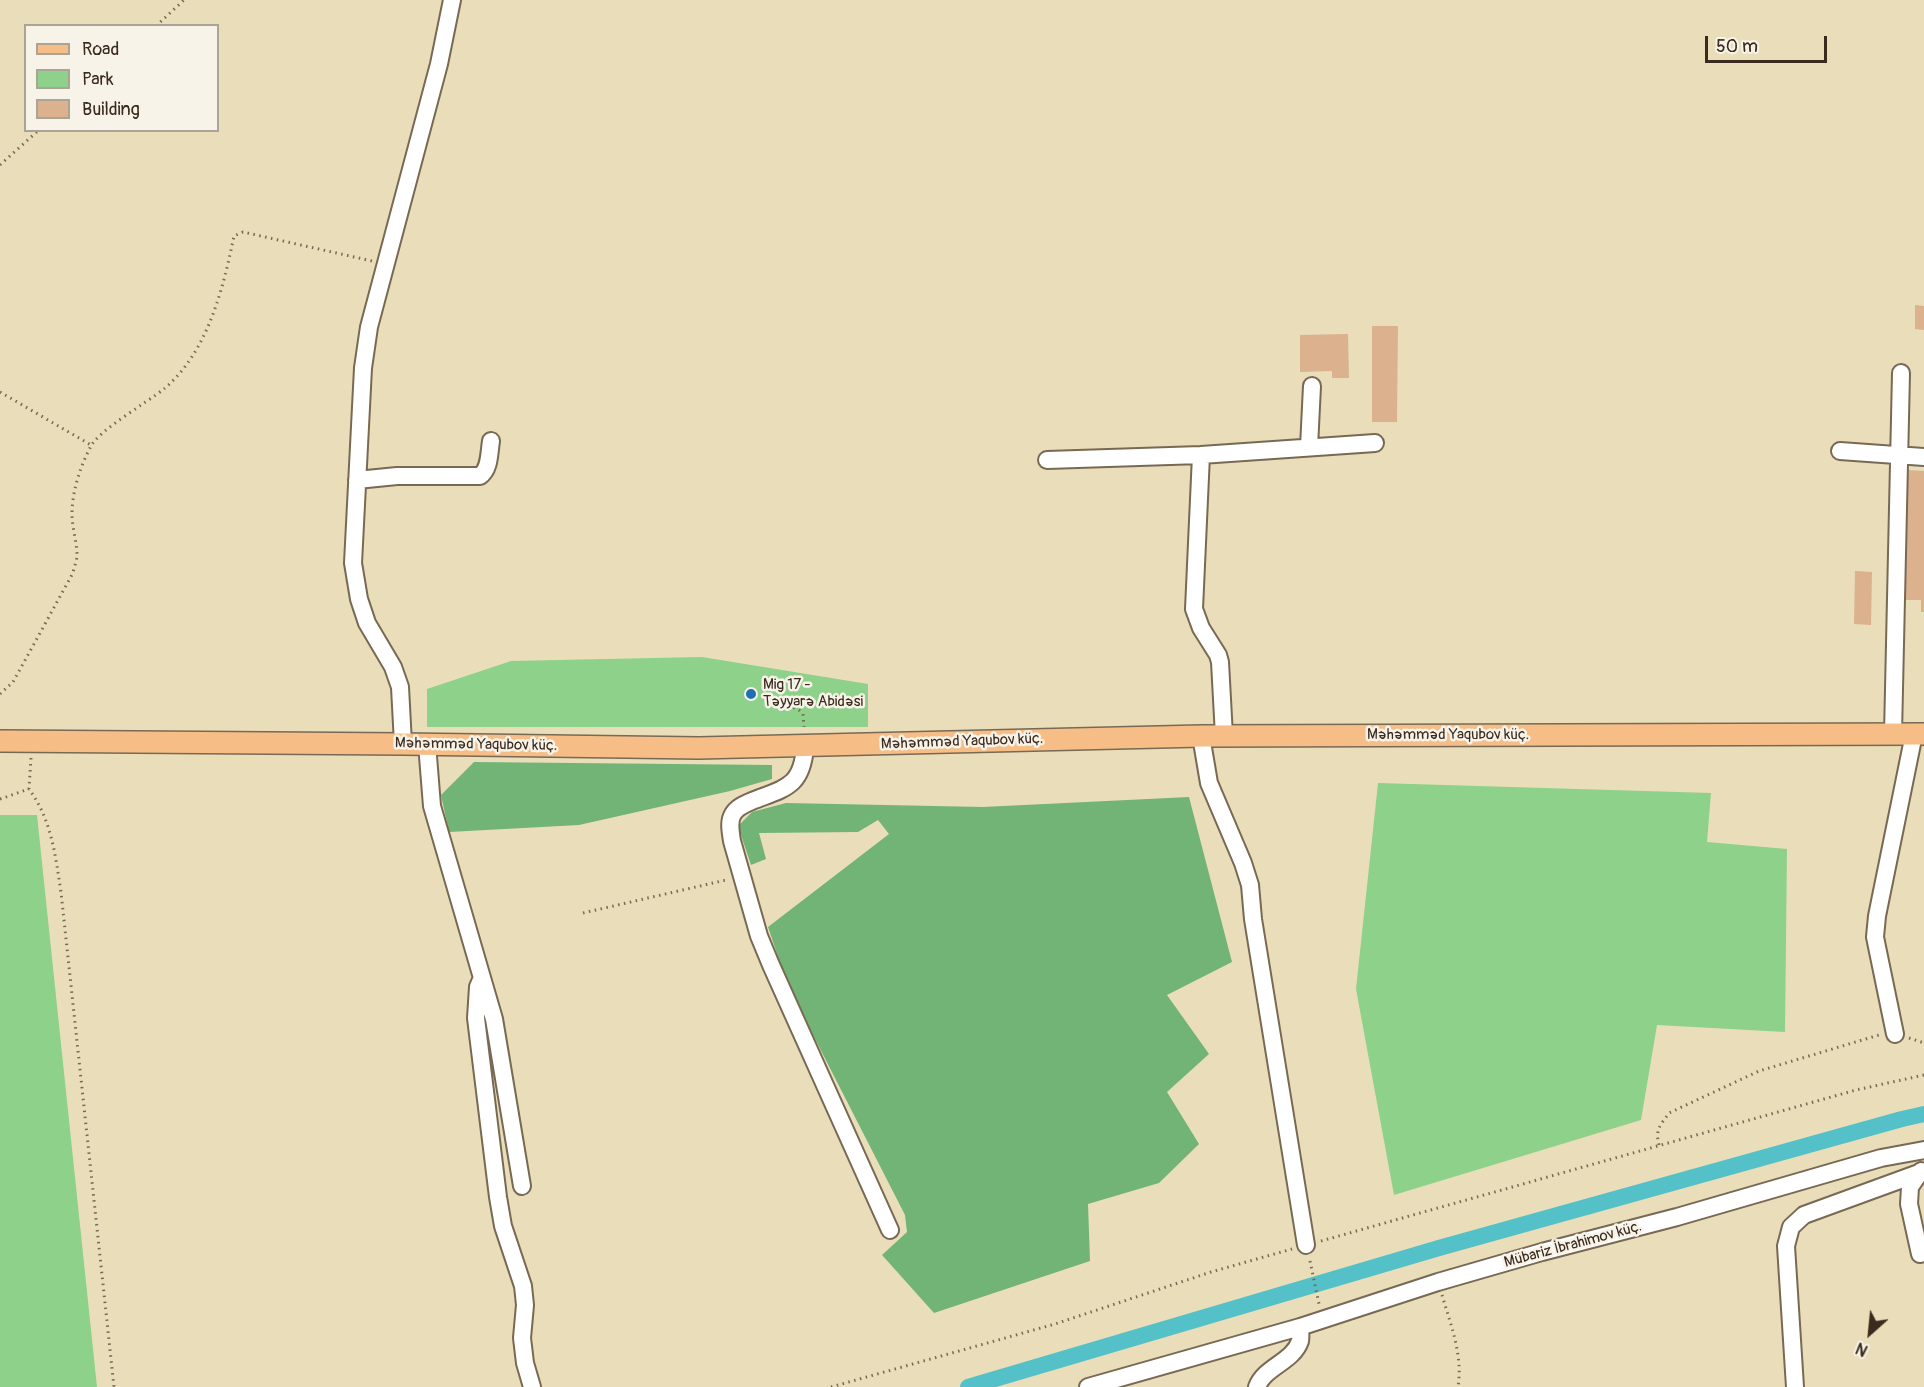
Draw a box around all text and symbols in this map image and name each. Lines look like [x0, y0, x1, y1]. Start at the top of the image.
legend [24, 24, 219, 132]
scale bar [1708, 24, 1830, 62]
text: 50 m [1716, 35, 1758, 58]
text: Road [82, 38, 119, 61]
text: Park [82, 68, 114, 91]
text: Building [82, 98, 140, 121]
place label: Mig 17 - Təyyarə Abidəsi [763, 676, 863, 711]
marker: Mig 17 - Təyyarə Abidəsi [744, 687, 758, 701]
street label: Məhəmməd Yaqubov küç. [1367, 726, 1529, 744]
street label: Məhəmməd Yaqubov küç. [881, 730, 1043, 754]
street label: Məhəmməd Yaqubov küç. [395, 735, 557, 755]
street label: Mübariz İbrahimov küç. [1502, 1218, 1644, 1272]
north arrow [1840, 1303, 1900, 1363]
text: N [1852, 1338, 1871, 1360]

